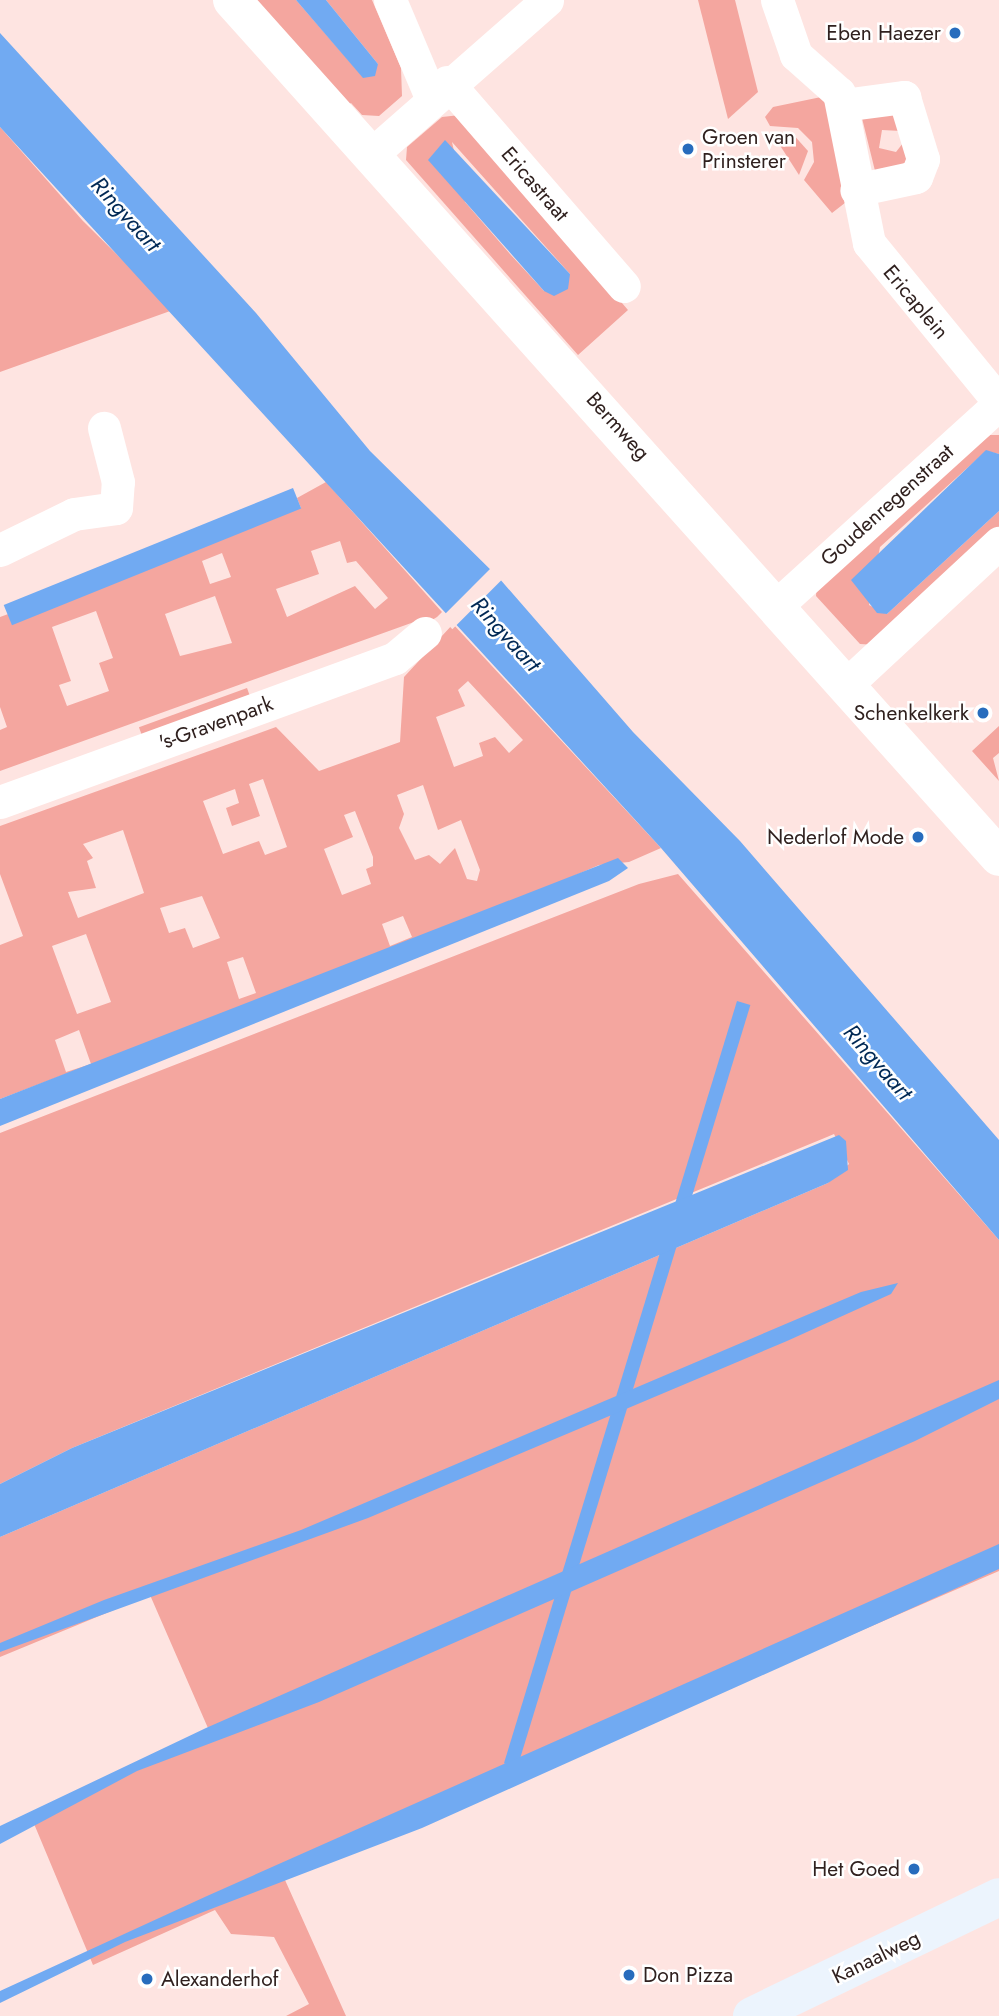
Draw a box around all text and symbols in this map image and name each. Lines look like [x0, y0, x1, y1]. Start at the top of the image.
place label: Eben Haezer [826, 20, 941, 46]
marker: Eben Haezer [947, 25, 963, 41]
place label: Groen van Prinsterer [702, 124, 795, 174]
marker: Groen van Prinsterer [680, 141, 696, 157]
street label: Ericastraat [496, 142, 574, 226]
water label: Ringvaart [85, 171, 167, 257]
street label: Ericaplein [878, 260, 954, 344]
street label: Bermweg [581, 387, 655, 465]
street label: Goudenregenstraat [815, 439, 959, 571]
water label: Ringvaart [465, 591, 547, 677]
street label: 's-Gravenpark [156, 691, 276, 755]
place label: Schenkelkerk [854, 700, 969, 726]
marker: Schenkelkerk [975, 705, 991, 721]
place label: Nederlof Mode [767, 824, 904, 850]
marker: Nederlof Mode [910, 829, 926, 845]
water label: Ringvaart [838, 1019, 918, 1105]
place label: Het Goed [812, 1856, 900, 1882]
marker: Het Goed [906, 1861, 922, 1877]
street label: Kanaalweg [828, 1925, 924, 1989]
place label: Don Pizza [643, 1962, 733, 1988]
place label: Alexanderhof [161, 1966, 279, 1992]
marker: Don Pizza [621, 1967, 637, 1983]
marker: Alexanderhof [139, 1971, 155, 1987]

